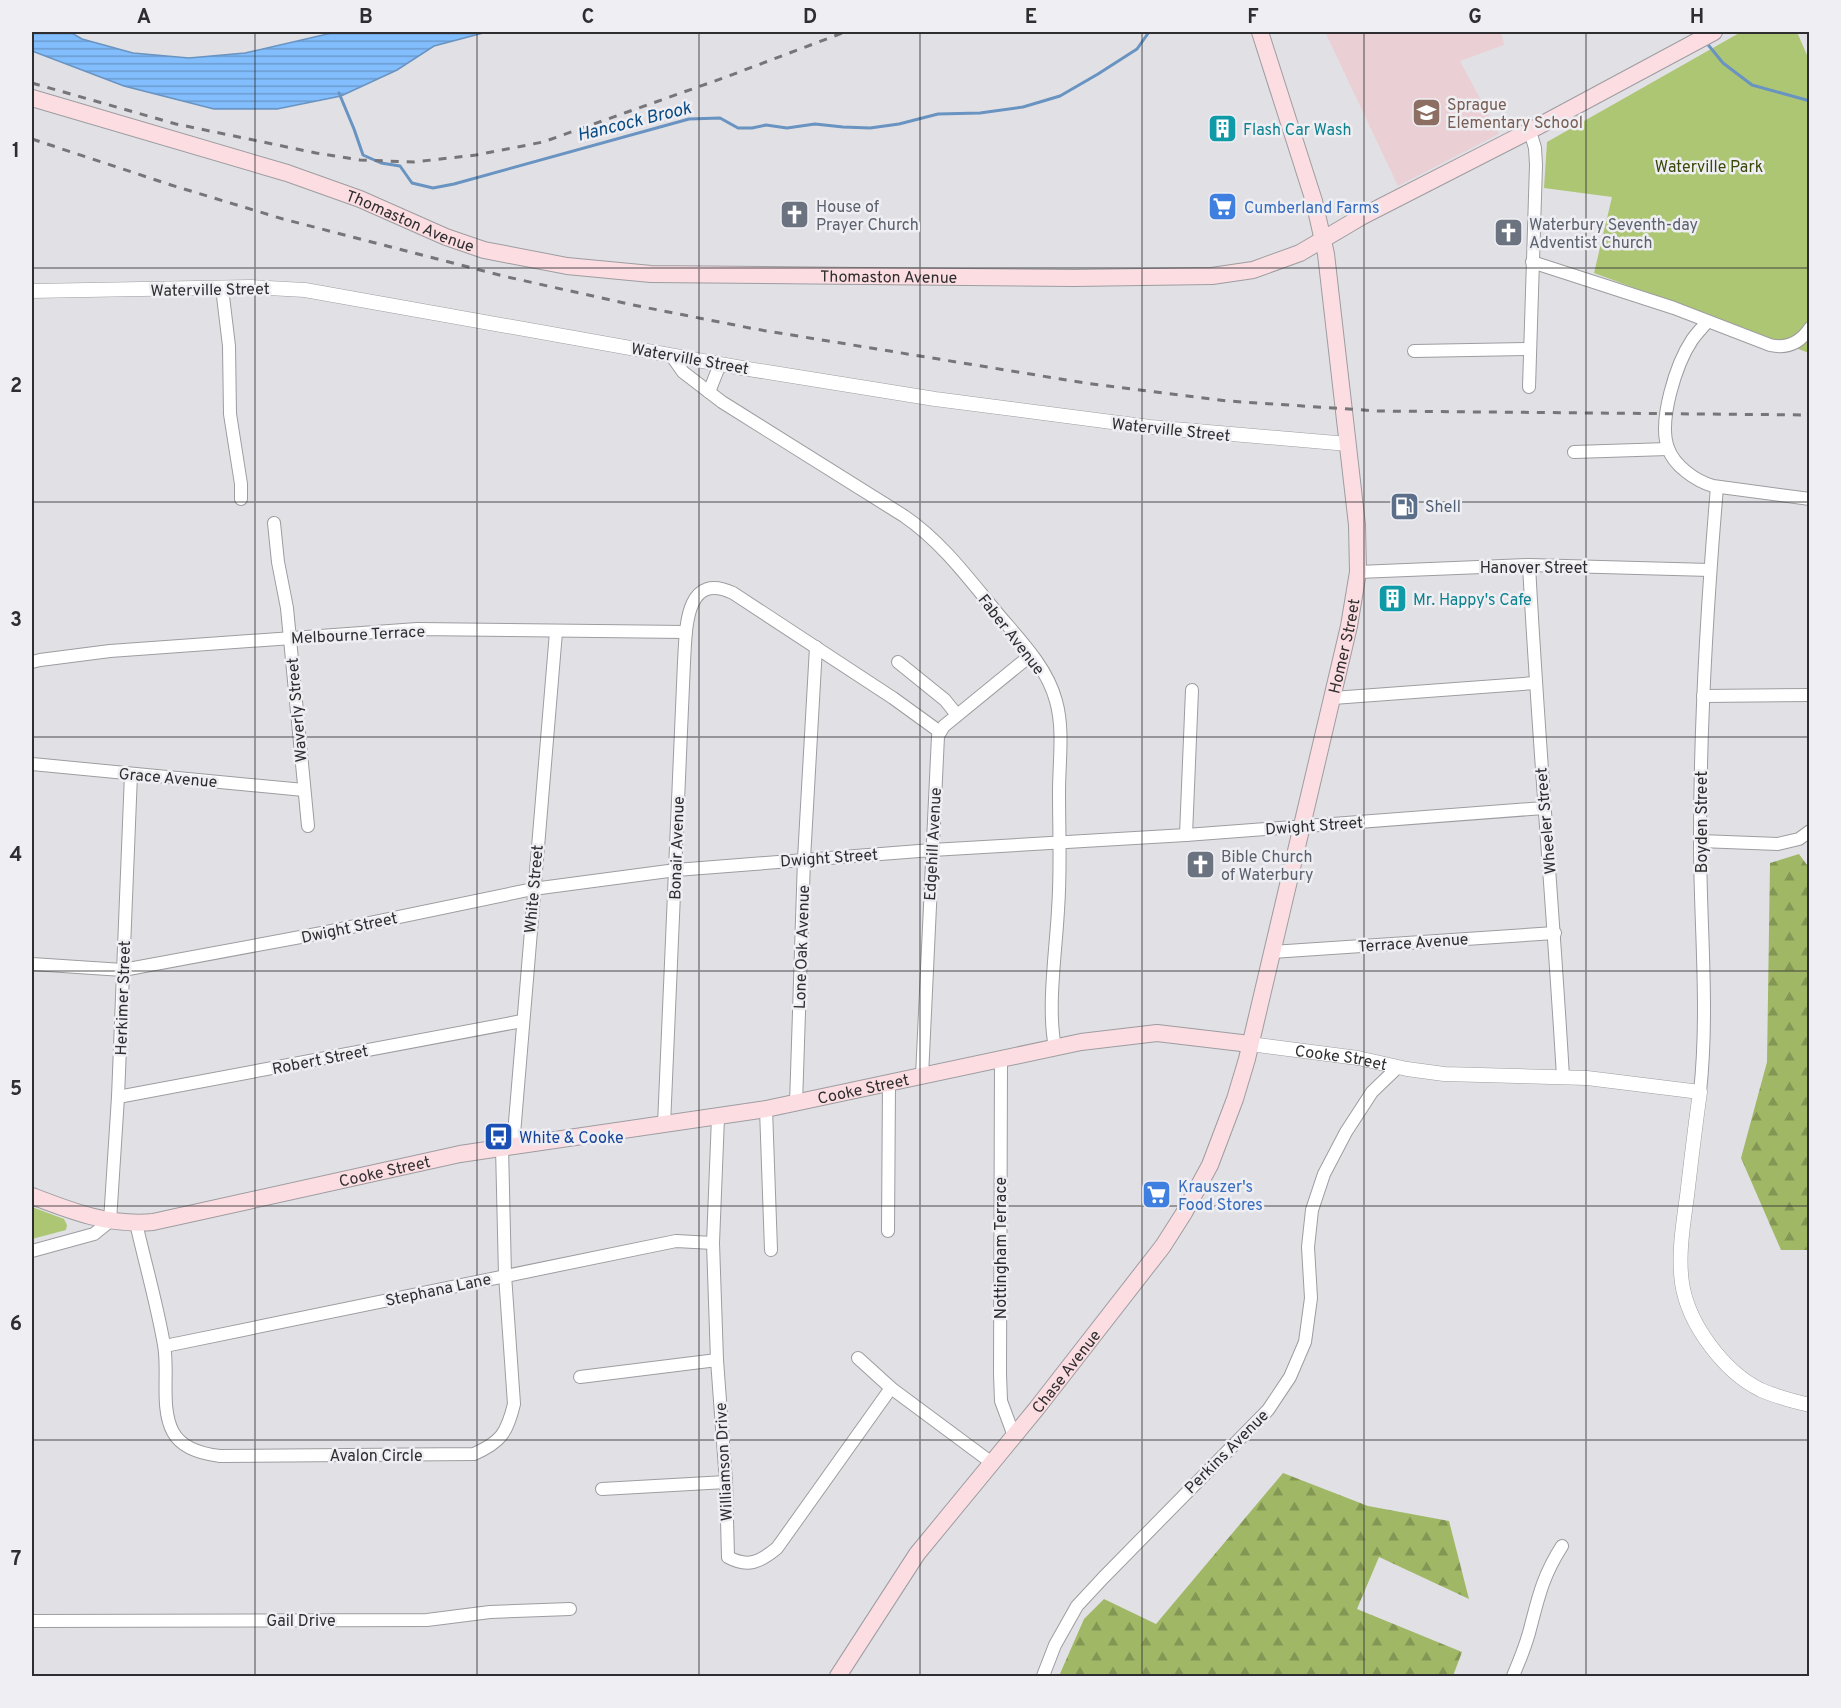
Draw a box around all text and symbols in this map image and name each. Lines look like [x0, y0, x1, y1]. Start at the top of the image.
text: A [137, 5, 151, 31]
text: B [359, 5, 373, 31]
text: C [582, 5, 594, 31]
text: D [803, 5, 817, 31]
text: E [1025, 5, 1037, 31]
text: F [1247, 5, 1259, 31]
text: G [1468, 5, 1482, 31]
text: H [1690, 5, 1704, 31]
place label: Sprague Elementary School [1447, 96, 1583, 134]
water label: Hancock Brook [575, 97, 695, 148]
school or university icon: Sprague Elementary School [1410, 97, 1442, 129]
building icon: Flash Car Wash [1206, 113, 1238, 145]
place label: Flash Car Wash [1243, 121, 1351, 141]
text: 1 [12, 139, 20, 165]
park label: Waterville Park [1655, 158, 1763, 178]
street label: Thomaston Avenue [343, 187, 476, 258]
supermarket icon: Cumberland Farms [1207, 191, 1239, 223]
place label: House of Prayer Church [816, 198, 919, 236]
church icon: House of Prayer Church [779, 199, 811, 231]
place label: Cumberland Farms [1244, 199, 1380, 219]
place label: Waterbury Seventh-day Adventist Church [1529, 216, 1698, 254]
church icon: Waterbury Seventh-day Adventist Church [1492, 217, 1524, 249]
street label: Thomaston Avenue [820, 268, 957, 289]
street label: Waterville Street [150, 280, 270, 302]
street label: Waterville Street [629, 340, 750, 380]
text: 2 [10, 374, 22, 400]
street label: Waterville Street [1110, 415, 1231, 447]
fuel station icon: Shell [1388, 490, 1420, 522]
place label: Shell [1425, 498, 1461, 518]
street label: Hanover Street [1480, 559, 1588, 579]
building icon: Mr. Happy's Cafe [1376, 583, 1408, 615]
street label: Faber Avenue [973, 591, 1048, 680]
place label: Mr. Happy's Cafe [1413, 591, 1532, 611]
street label: Homer Street [1325, 597, 1365, 696]
text: 3 [10, 608, 22, 634]
street label: Melbourne Terrace [291, 622, 426, 649]
street label: Waverly Street [283, 657, 313, 763]
street label: Grace Avenue [118, 765, 218, 793]
street label: Wheeler Street [1532, 767, 1562, 875]
street label: Boyden Street [1693, 771, 1713, 873]
street label: Edgehill Avenue [921, 787, 947, 901]
street label: Bonair Avenue [666, 796, 690, 900]
street label: Dwight Street [1265, 814, 1364, 840]
text: 4 [10, 843, 22, 869]
street label: White Street [521, 844, 549, 934]
street label: Dwight Street [780, 846, 879, 872]
place label: Bible Church of Waterbury [1221, 848, 1314, 886]
church icon: Bible Church of Waterbury [1184, 849, 1216, 881]
street label: Lone Oak Avenue [791, 885, 815, 1010]
street label: Dwight Street [299, 909, 399, 949]
street label: Terrace Avenue [1357, 930, 1469, 958]
street label: Herkimer Street [112, 940, 136, 1056]
street label: Robert Street [271, 1042, 370, 1080]
street label: Cooke Street [1294, 1042, 1389, 1076]
street label: Cooke Street [816, 1071, 911, 1110]
text: 5 [10, 1077, 22, 1103]
bus stop icon: White & Cooke [482, 1121, 514, 1153]
place label: White & Cooke [519, 1129, 624, 1149]
street label: Cooke Street [337, 1153, 432, 1193]
street label: Nottingham Terrace [992, 1177, 1012, 1319]
place label: Krauszer's Food Stores [1178, 1178, 1263, 1216]
supermarket icon: Krauszer's Food Stores [1141, 1179, 1173, 1211]
street label: Stephana Lane [384, 1270, 493, 1312]
text: 6 [10, 1312, 22, 1338]
street label: Chase Avenue [1028, 1327, 1106, 1418]
street label: Williamson Drive [712, 1402, 738, 1522]
street label: Perkins Avenue [1181, 1406, 1274, 1499]
street label: Avalon Circle [329, 1447, 423, 1467]
text: 7 [11, 1547, 21, 1573]
street label: Gail Drive [266, 1612, 336, 1632]

